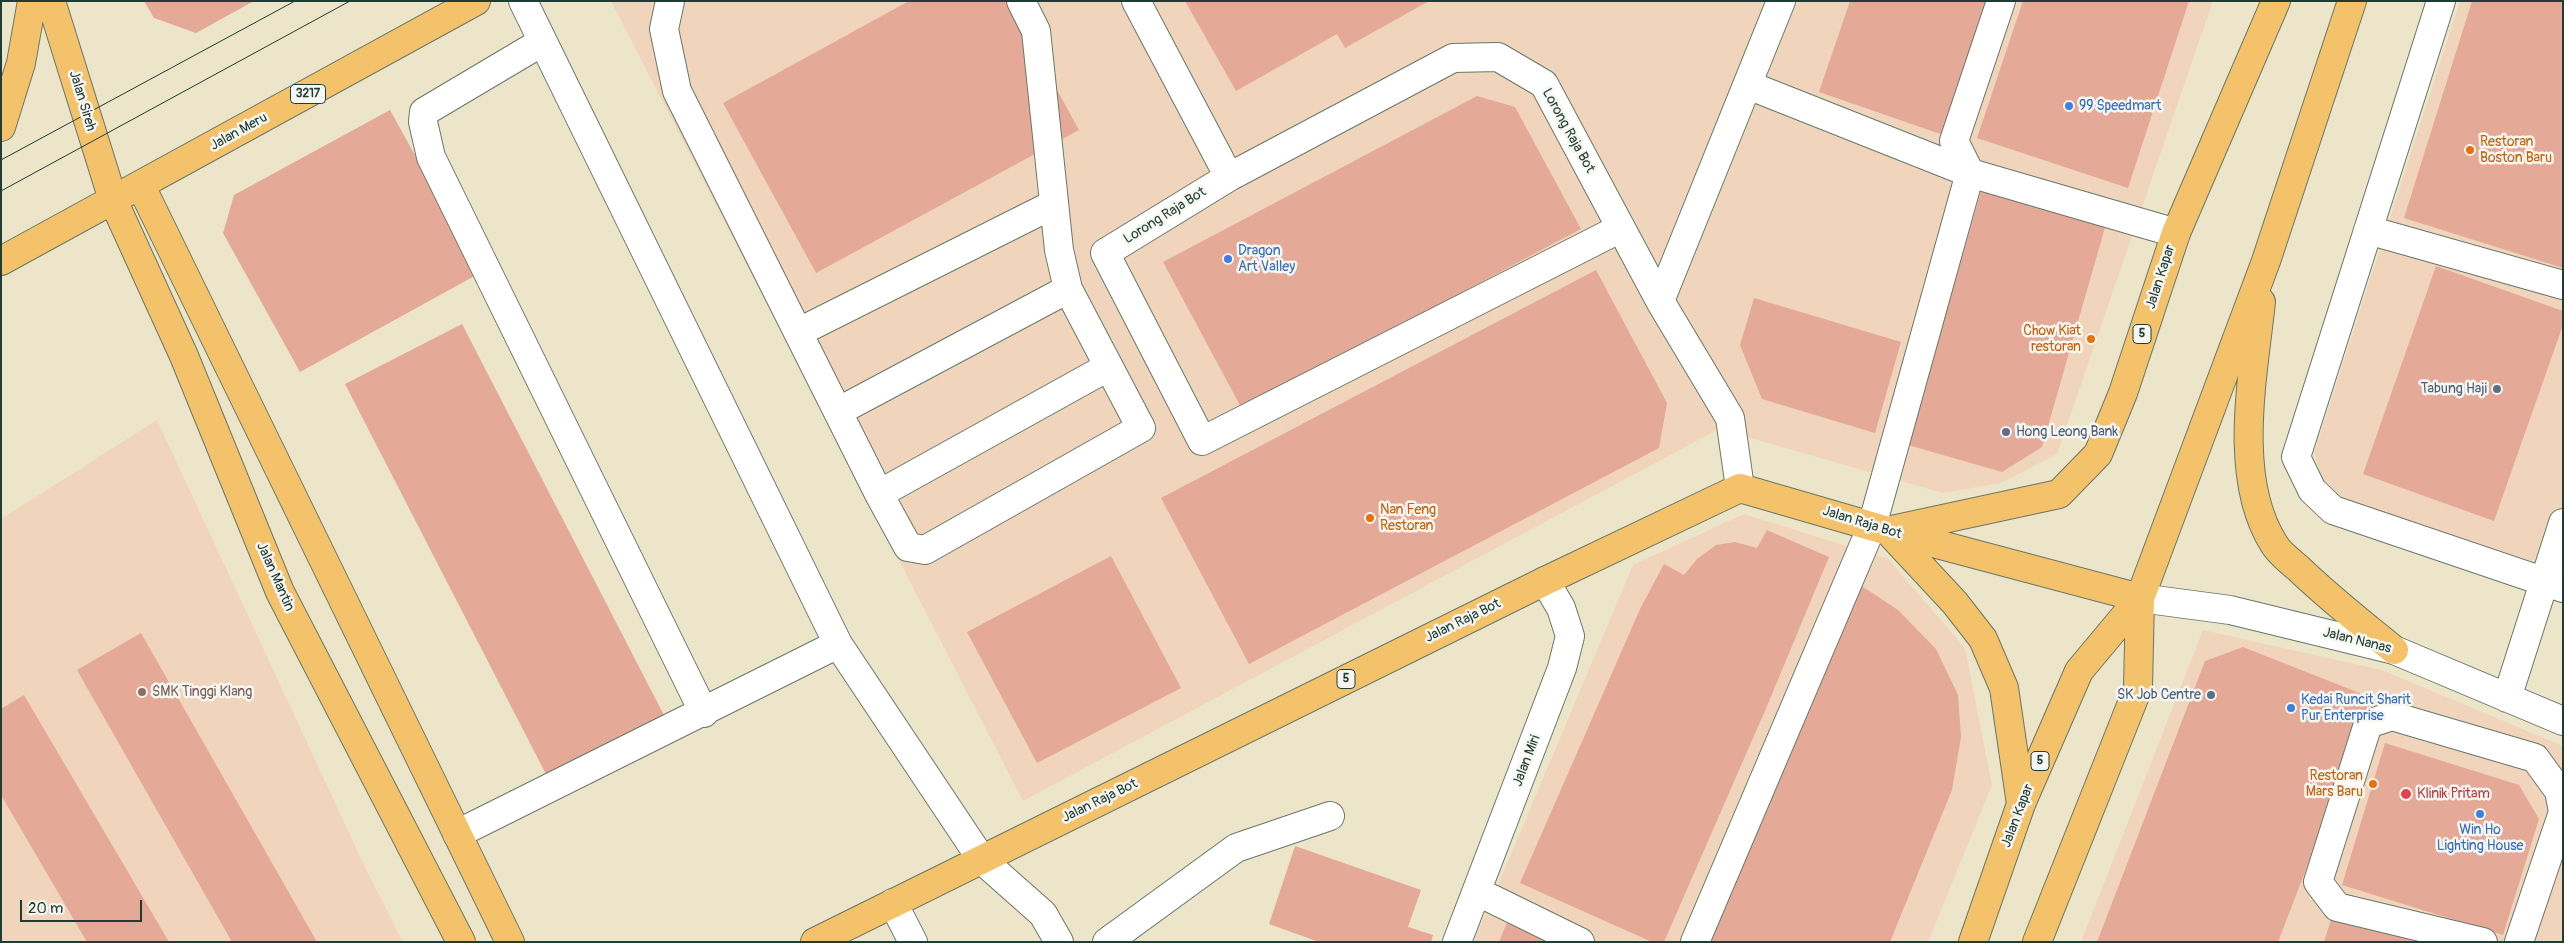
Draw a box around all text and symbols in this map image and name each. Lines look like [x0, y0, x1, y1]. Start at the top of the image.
street label: Jalan Sireh [65, 69, 99, 133]
road number: 3217 [290, 85, 326, 104]
street label: Lorong Raja Bot [1538, 86, 1598, 176]
place label: 99 Speedmart [2079, 98, 2161, 114]
marker: 99 Speedmart [2063, 100, 2075, 112]
street label: Jalan Meru [208, 109, 270, 155]
place label: Restoran Boston Baru [2480, 134, 2552, 166]
marker: Restoran Boston Baru [2464, 144, 2476, 156]
street label: Lorong Raja Bot [1121, 184, 1209, 248]
place label: Dragon Art Valley [1238, 243, 1295, 276]
street label: Jalan Kapar [2143, 243, 2179, 311]
marker: Dragon Art Valley [1222, 253, 1234, 265]
place label: Chow Kiat restoran [2023, 323, 2081, 356]
road number: 5 [2133, 324, 2151, 344]
marker: Chow Kiat restoran [2085, 333, 2097, 345]
place label: Tabung Haji [2421, 381, 2487, 397]
marker: Tabung Haji [2491, 383, 2503, 395]
place label: Hong Leong Bank [2016, 424, 2118, 440]
marker: Hong Leong Bank [2000, 426, 2012, 438]
place label: Nan Feng Restoran [1380, 502, 1436, 534]
street label: Jalan Raja Bot [1820, 503, 1904, 543]
marker: Nan Feng Restoran [1364, 512, 1376, 524]
street label: Jalan Mantin [252, 540, 298, 614]
street label: Jalan Raja Bot [1422, 595, 1504, 647]
street label: Jalan Nanas [2321, 624, 2393, 658]
road number: 5 [1337, 670, 1355, 689]
place label: SMK Tinggi Klang [152, 684, 252, 700]
marker: SMK Tinggi Klang [136, 686, 148, 698]
place label: SK Job Centre [2117, 687, 2201, 703]
marker: SK Job Centre [2205, 689, 2217, 701]
place label: Kedai Runcit Sharit Pur Enterprise [2301, 692, 2411, 724]
marker: Kedai Runcit Sharit Pur Enterprise [2285, 702, 2297, 714]
street label: Jalan Miri [1510, 733, 1544, 789]
road number: 5 [2031, 751, 2049, 770]
place label: Restoran Mars Baru [2306, 768, 2363, 800]
street label: Jalan Raja Bot [1059, 775, 1141, 827]
marker: Restoran Mars Baru [2367, 778, 2379, 790]
street label: Jalan Kapar [1998, 782, 2038, 850]
place label: Klinik Pritam [2417, 786, 2490, 802]
marker: Klinik Pritam [2399, 787, 2413, 801]
marker: Win Ho Lighting House [2474, 808, 2486, 820]
place label: Win Ho Lighting House [2437, 822, 2523, 854]
scale bar [22, 890, 145, 922]
text: 20 m [28, 899, 63, 918]

